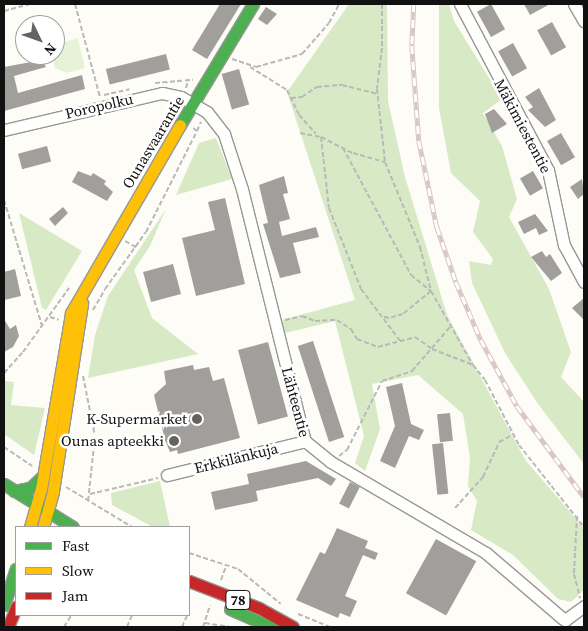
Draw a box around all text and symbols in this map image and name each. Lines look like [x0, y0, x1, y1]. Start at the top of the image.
north arrow [15, 15, 65, 65]
text: N [40, 39, 61, 60]
street label: Mäkimiestentie [491, 76, 555, 176]
street label: Poropolku [63, 89, 135, 123]
street label: Ounasvaarantie [118, 92, 188, 192]
street label: Lähteentie [278, 365, 314, 439]
place label: K-Supermarket [86, 410, 187, 428]
marker: K-Supermarket [191, 413, 203, 425]
place label: Ounas apteekki [61, 432, 164, 450]
marker: Ounas apteekki [168, 435, 180, 447]
street label: Erkkilänkuja [192, 439, 280, 477]
legend [15, 526, 190, 616]
text: Fast [62, 535, 89, 556]
text: Slow [62, 560, 94, 581]
text: Jam [62, 585, 88, 606]
road number: 78 [224, 588, 252, 612]

